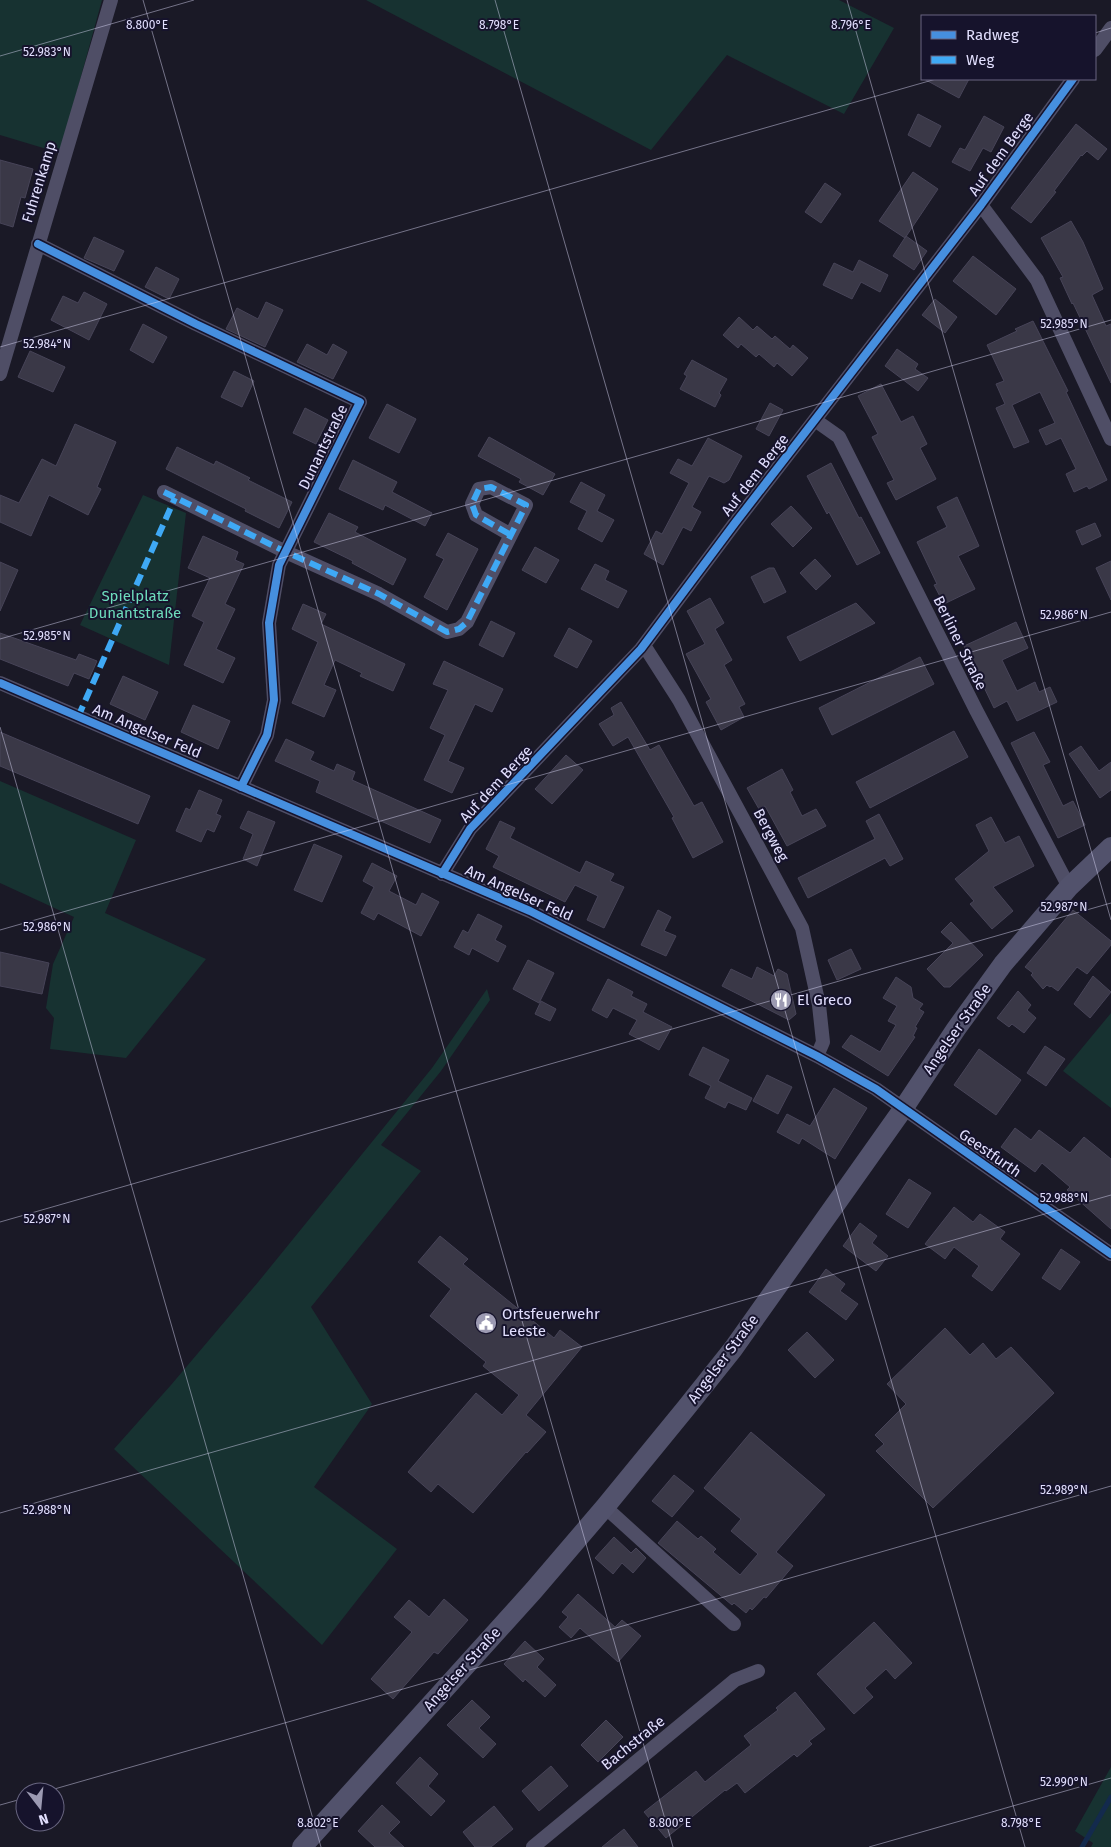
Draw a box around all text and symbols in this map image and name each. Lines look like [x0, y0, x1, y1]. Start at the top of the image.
legend [921, 15, 1096, 80]
text: 8.800°E [126, 18, 168, 32]
text: 8.798°E [479, 18, 519, 32]
text: 8.796°E [831, 18, 871, 32]
text: Radweg [966, 26, 1019, 44]
text: 52.983°N [23, 45, 71, 59]
text: Weg [966, 51, 994, 69]
street label: Auf dem Berge [965, 109, 1037, 199]
street label: Fuhrenkamp [18, 139, 60, 225]
text: 52.985°N [1040, 317, 1088, 331]
text: 52.984°N [23, 337, 71, 351]
street label: Dunantstraße [295, 401, 351, 493]
street label: Auf dem Berge [717, 430, 793, 520]
park label: Spielplatz Dunantstraße [89, 587, 181, 622]
street label: Berliner Straße [929, 593, 991, 693]
text: 52.986°N [1040, 608, 1088, 622]
text: 52.985°N [23, 629, 71, 643]
street label: Am Angelser Feld [90, 700, 204, 762]
street label: Auf dem Berge [456, 742, 536, 826]
street label: Bergweg [750, 805, 793, 865]
street label: Am Angelser Feld [462, 861, 576, 925]
text: 52.987°N [1040, 900, 1088, 914]
text: 52.986°N [23, 920, 71, 934]
street label: Angelser Straße [919, 980, 995, 1078]
restaurant icon: El Greco [769, 988, 793, 1012]
place label: El Greco [797, 991, 852, 1009]
street label: Geestfurth [955, 1125, 1025, 1181]
text: 52.988°N [1040, 1191, 1088, 1205]
text: 52.987°N [23, 1212, 71, 1226]
place label: Ortsfeuerwehr Leeste [502, 1305, 600, 1340]
public building icon: Ortsfeuerwehr Leeste [474, 1311, 498, 1335]
street label: Angelser Straße [684, 1311, 762, 1407]
text: 52.989°N [1040, 1483, 1088, 1497]
text: 52.988°N [23, 1503, 71, 1517]
street label: Angelser Straße [420, 1623, 504, 1715]
street label: Bachstraße [598, 1712, 668, 1774]
text: 52.990°N [1040, 1775, 1088, 1789]
north arrow [15, 1782, 65, 1832]
text: N [37, 1810, 50, 1828]
text: 8.802°E [297, 1816, 339, 1830]
text: 8.800°E [649, 1816, 691, 1830]
text: 8.798°E [1001, 1816, 1041, 1830]

